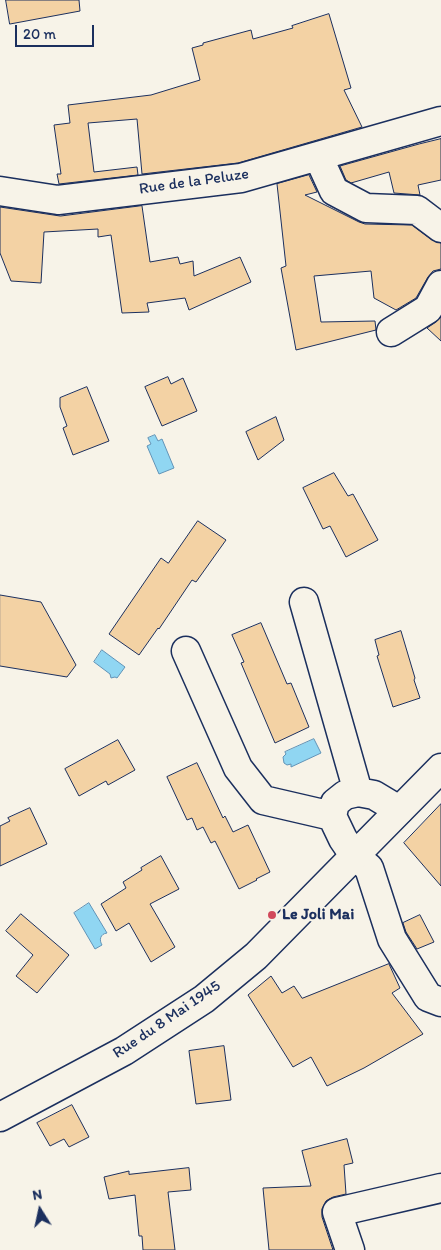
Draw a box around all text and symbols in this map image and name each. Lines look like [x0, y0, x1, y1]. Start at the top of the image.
scale bar [18, 15, 96, 47]
text: 20 m [23, 25, 56, 43]
street label: Rue de la Peluze [138, 165, 250, 199]
place label: Le Joli Mai [282, 905, 354, 925]
marker: Le Joli Mai [266, 909, 278, 921]
street label: Rue du 8 Mai 1945 [109, 977, 225, 1063]
north arrow [15, 1185, 65, 1235]
text: N [31, 1186, 43, 1204]

